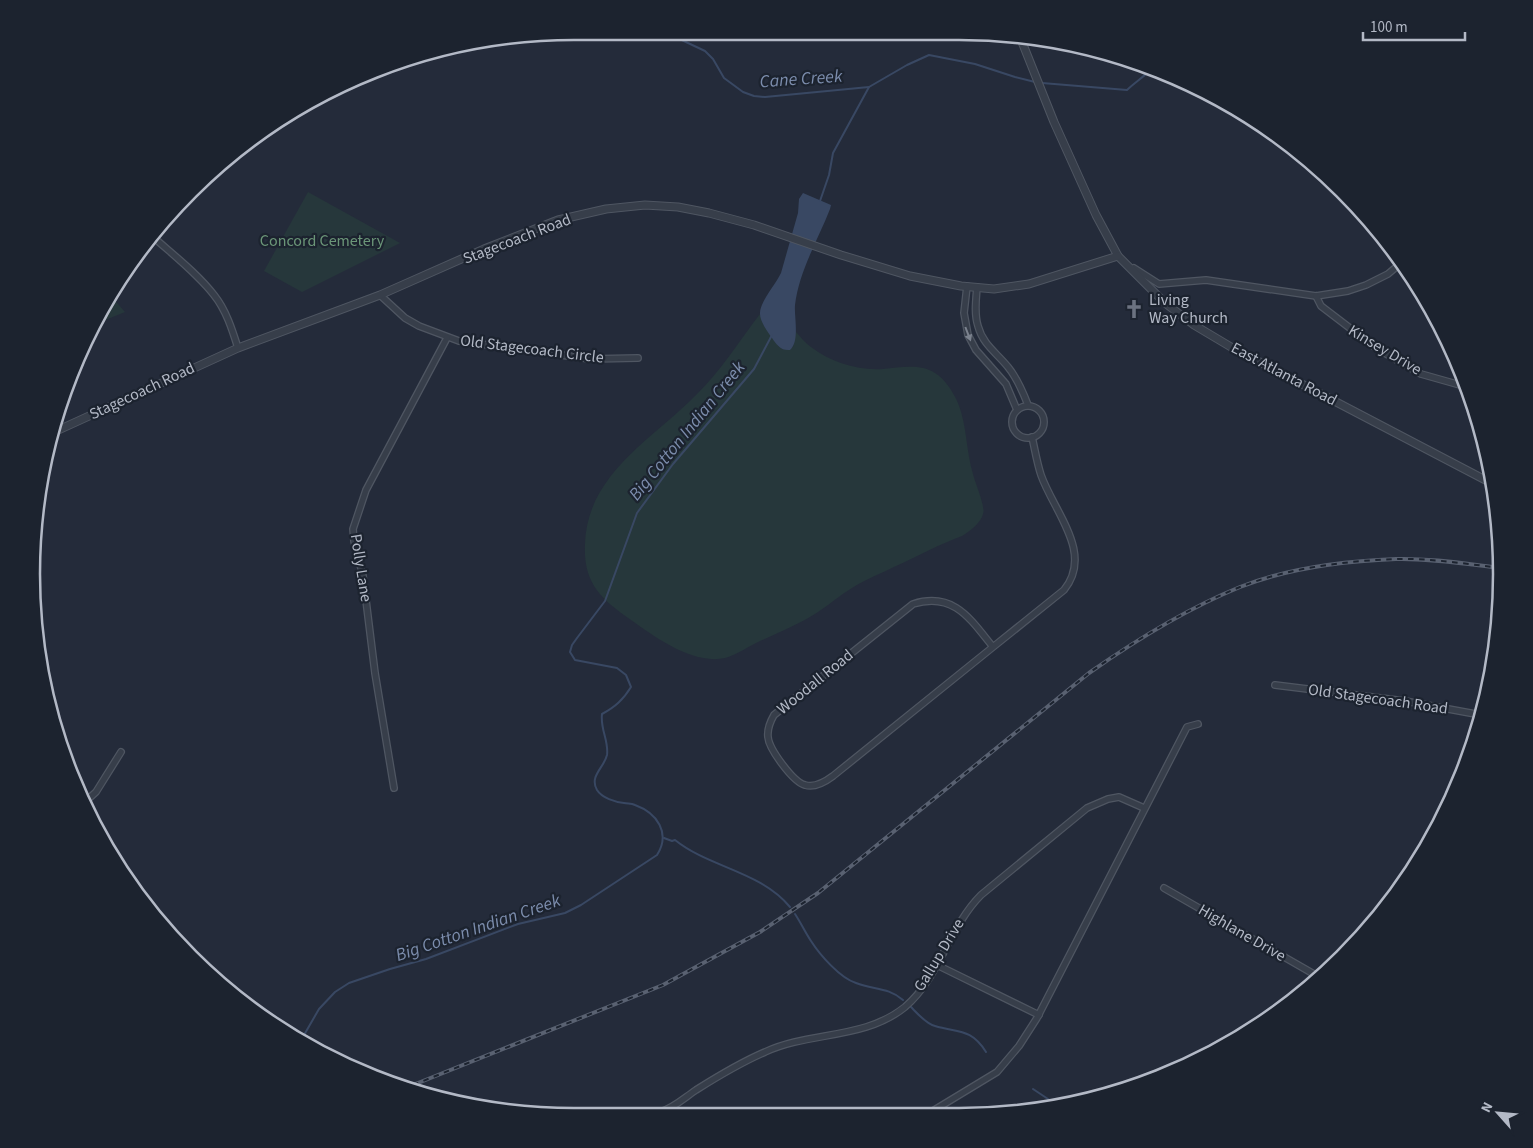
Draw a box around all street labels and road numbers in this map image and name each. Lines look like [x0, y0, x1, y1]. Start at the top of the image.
street label: Stagecoach Road [460, 208, 574, 270]
street label: Kinsey Drive [1344, 319, 1426, 381]
street label: Old Stagecoach Circle [459, 329, 605, 369]
street label: East Atlanta Road [1227, 337, 1341, 411]
street label: Stagecoach Road [86, 357, 198, 425]
street label: Polly Lane [345, 532, 377, 604]
street label: Woodall Road [772, 644, 858, 720]
street label: Old Stagecoach Road [1307, 678, 1449, 720]
street label: Highlane Drive [1194, 899, 1290, 967]
street label: Gallup Drive [909, 914, 969, 996]

